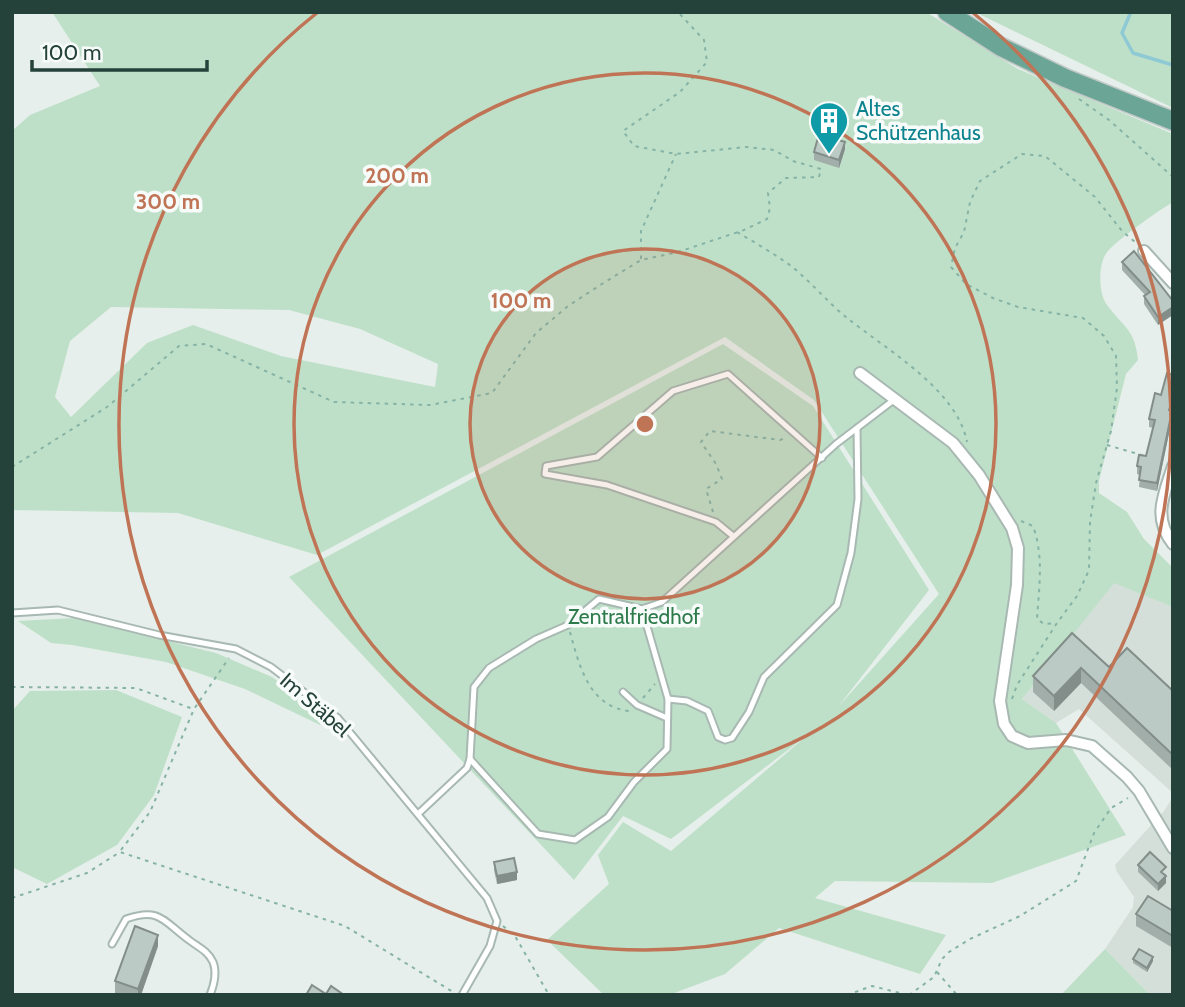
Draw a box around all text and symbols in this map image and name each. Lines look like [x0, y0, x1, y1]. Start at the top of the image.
scale bar [32, 28, 206, 72]
text: 100 m [42, 40, 101, 65]
place label: Altes Schützenhaus [856, 96, 981, 145]
building icon: Altes Schützenhaus [808, 100, 850, 155]
text: 200 m [365, 163, 429, 188]
text: 300 m [136, 189, 200, 214]
text: 100 m [491, 288, 551, 313]
centre of rings [633, 412, 657, 436]
park label: Zentralfriedhof [568, 604, 700, 629]
street label: Im Stäbel [275, 667, 356, 742]

